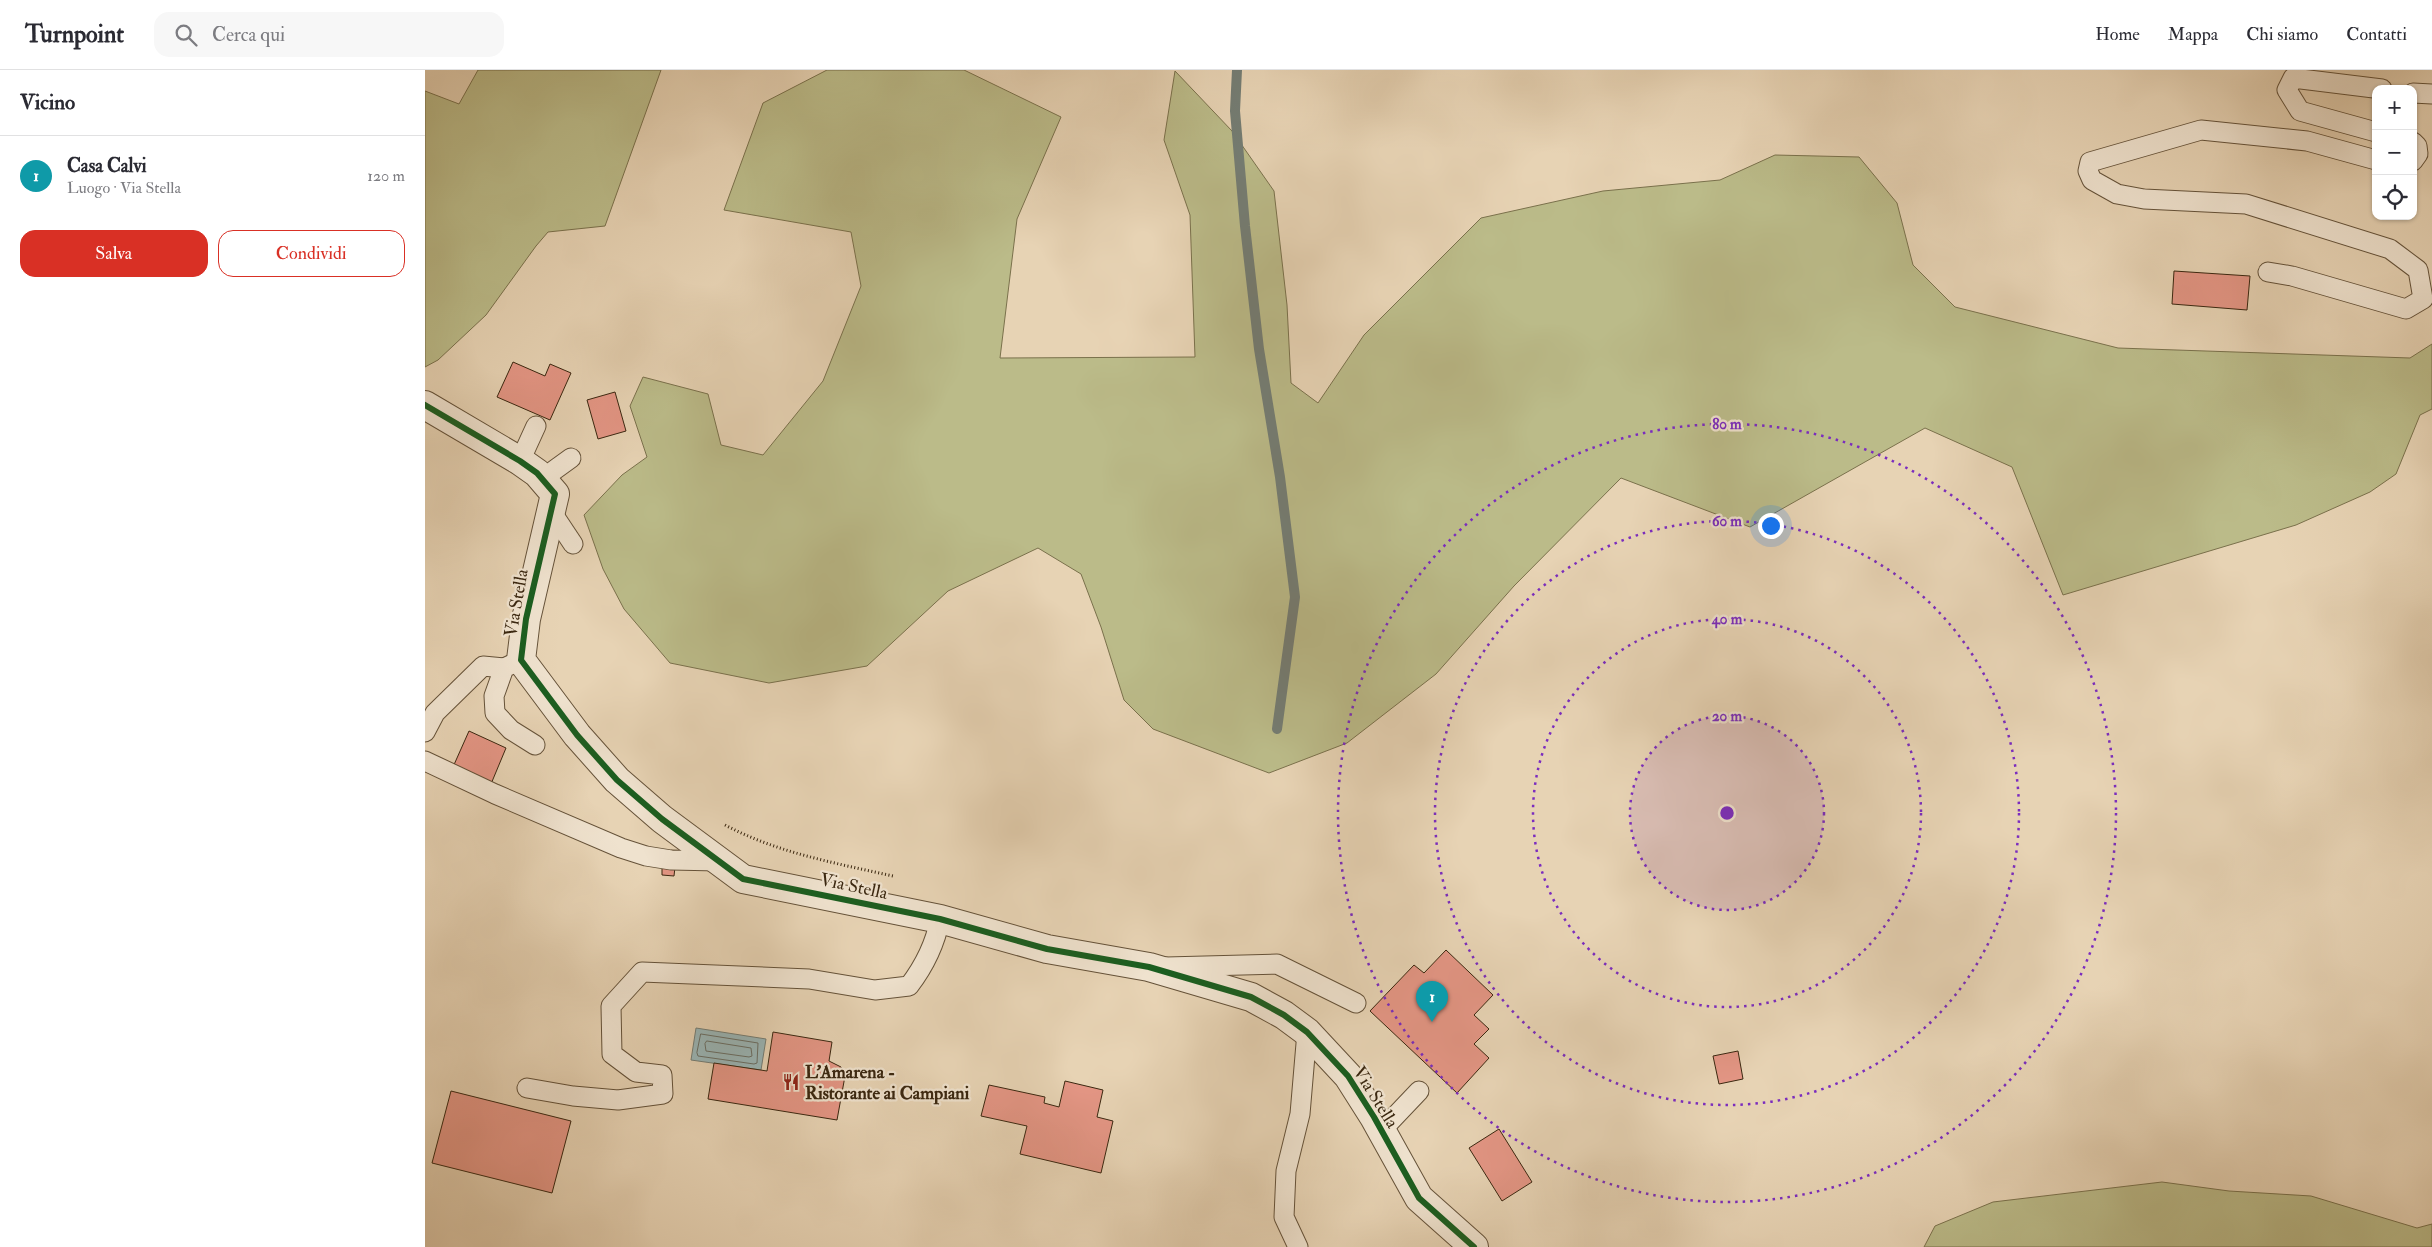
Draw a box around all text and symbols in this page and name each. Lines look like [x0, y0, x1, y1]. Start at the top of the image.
search box [154, 12, 504, 57]
text: Turnpoint [25, 19, 124, 50]
icon: search [172, 21, 200, 49]
text: Cerca qui [212, 23, 285, 47]
text: Home [2095, 23, 2140, 46]
text: Mappa [2168, 23, 2218, 46]
text: Chi siamo [2246, 23, 2318, 46]
text: Contatti [2346, 23, 2407, 46]
map controls [2372, 85, 2417, 220]
button: + [2372, 85, 2417, 130]
text: Vicino [20, 89, 75, 116]
button: − [2372, 130, 2417, 175]
text: Casa Calvi [67, 154, 147, 178]
text: 1 [33, 166, 39, 186]
text: 120 m [367, 166, 405, 186]
button: locate [2372, 175, 2417, 220]
text: Luogo · Via Stella [67, 178, 181, 198]
button: Salva [20, 230, 208, 277]
button: Condividi [218, 230, 405, 277]
text: 80 m [1712, 415, 1742, 434]
text: 60 m [1712, 512, 1742, 531]
your location [1758, 513, 1784, 539]
street label: Via Stella [499, 567, 534, 639]
text: 40 m [1711, 610, 1743, 629]
text: 20 m [1712, 707, 1742, 726]
centre of rings [1718, 804, 1736, 822]
street label: Via Stella [818, 868, 890, 905]
pin: 1 [1416, 981, 1448, 1022]
place label: L'Amarena - Ristorante ai Campiani [805, 1061, 970, 1105]
street label: Via Stella [1348, 1062, 1404, 1133]
restaurant icon: L'Amarena - Ristorante ai Campiani [781, 1072, 801, 1092]

